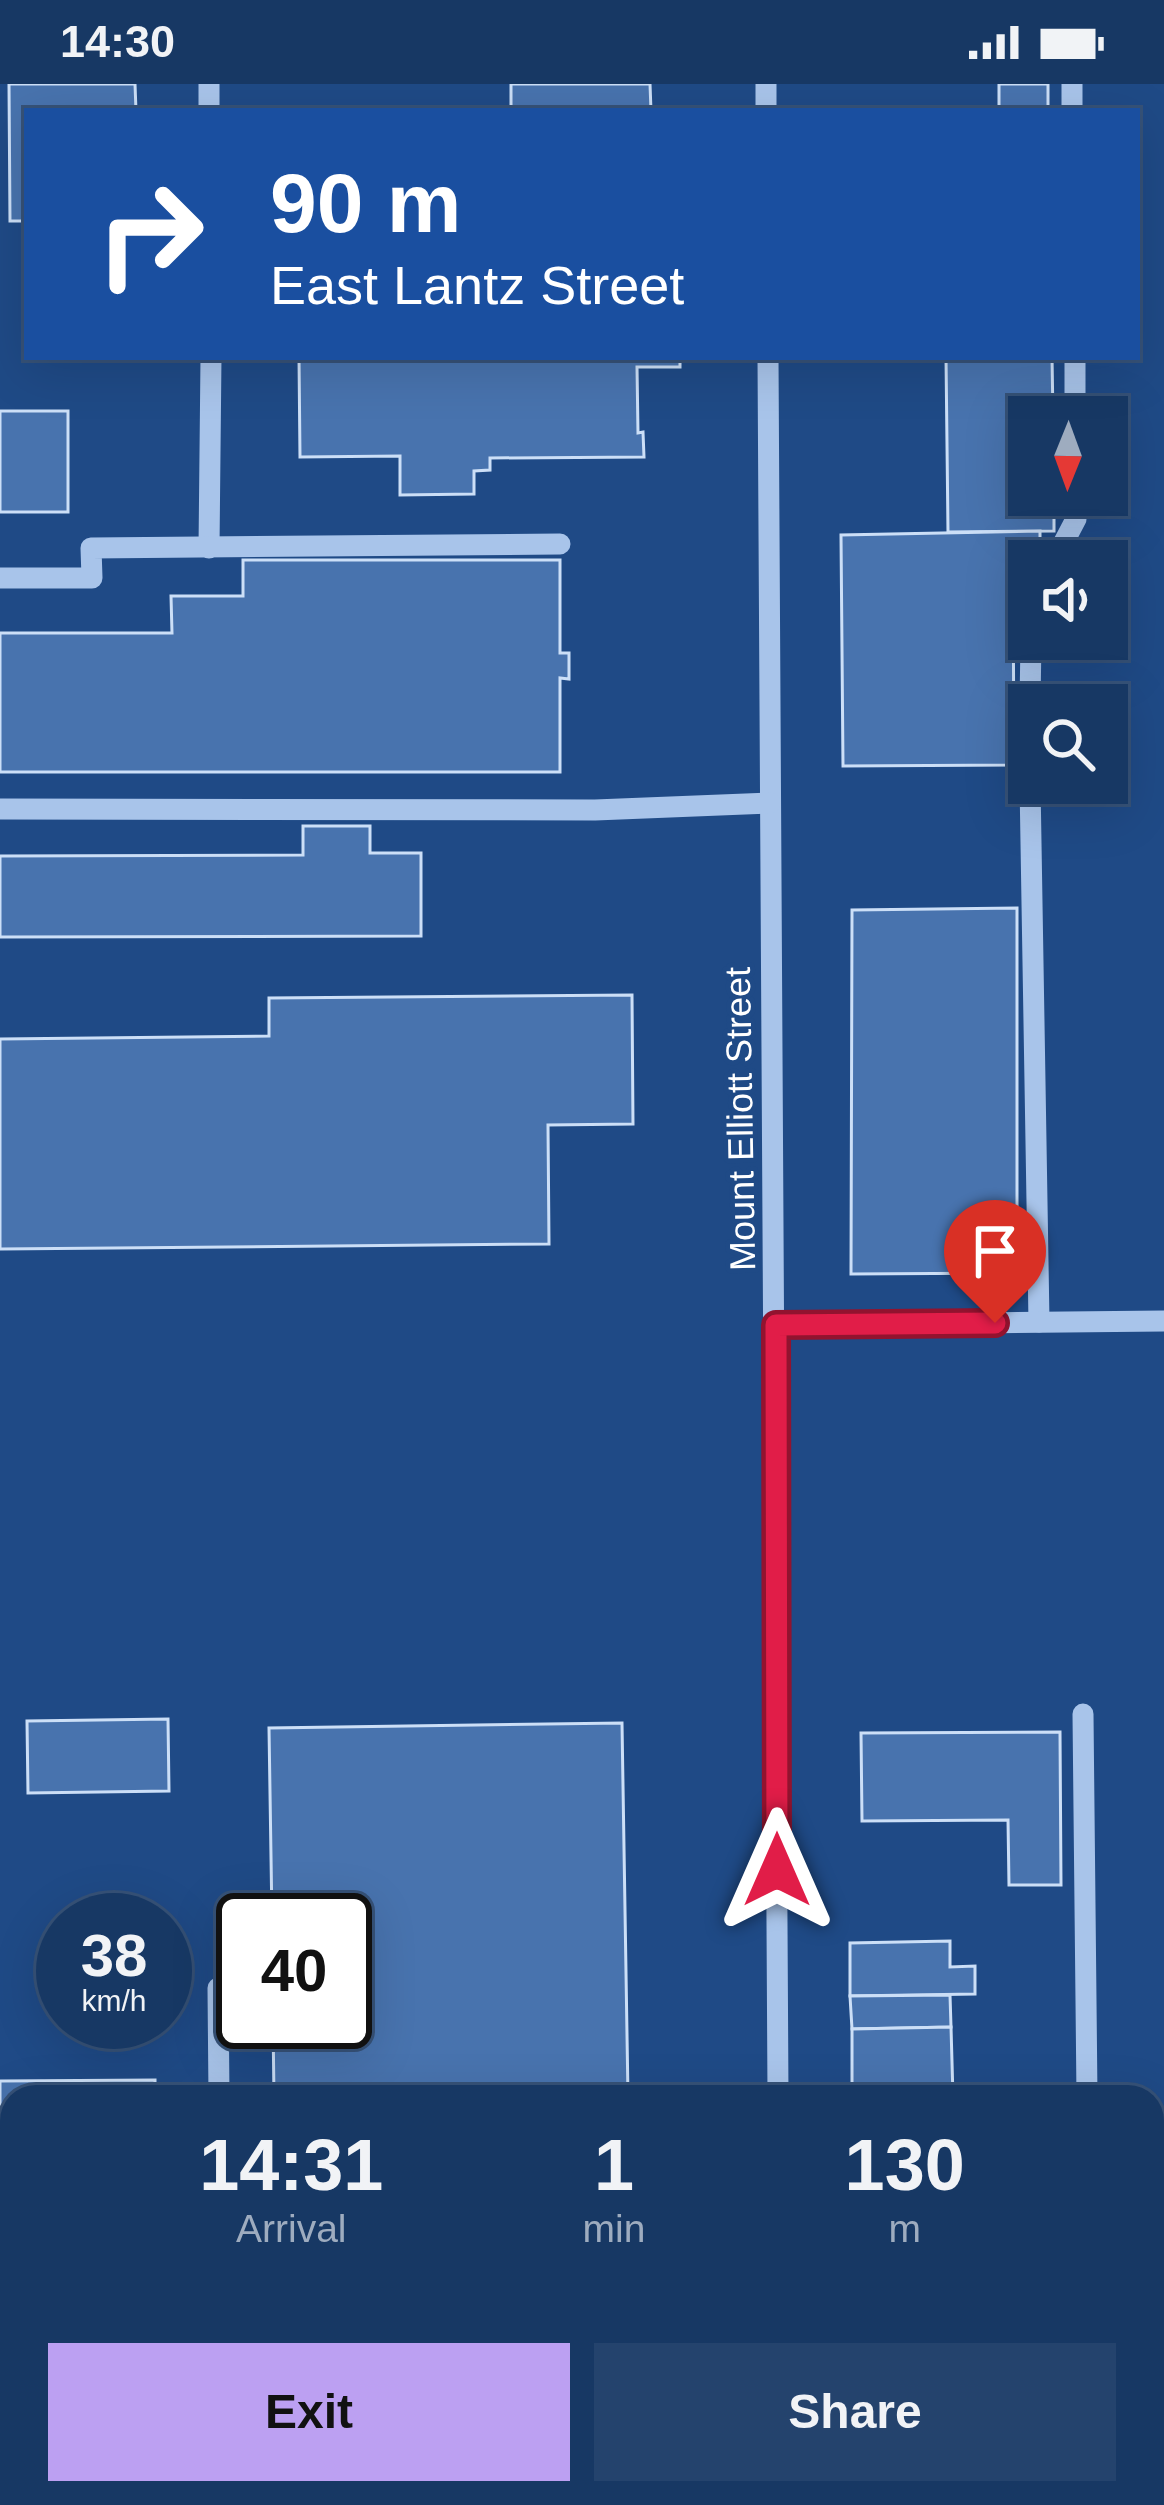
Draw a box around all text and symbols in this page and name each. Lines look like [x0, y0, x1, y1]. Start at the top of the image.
text: 14:30 [60, 16, 175, 67]
icon: right [72, 156, 228, 312]
text: 90 m [270, 156, 461, 250]
text: East Lantz Street [270, 255, 684, 315]
north arrow [1008, 396, 1128, 516]
map controls [1008, 396, 1128, 804]
button: sound [1008, 540, 1128, 660]
button: search [1008, 684, 1128, 804]
street label: Mount Elliott Street [717, 967, 763, 1271]
pin [944, 1200, 1046, 1323]
icon: arrive [962, 1218, 1028, 1284]
position arrow [714, 1807, 840, 1933]
speed limit sign: 40 [216, 1893, 372, 2049]
text: 38 [81, 1922, 147, 1989]
text: km/h [81, 1984, 147, 2017]
text: 14:31 [199, 2125, 383, 2205]
text: 1 [594, 2125, 634, 2205]
text: 130 [845, 2125, 965, 2205]
text: Arrival [236, 2207, 347, 2250]
text: min [583, 2207, 645, 2250]
text: m [888, 2207, 921, 2250]
button: Exit [48, 2343, 570, 2481]
button: Share [594, 2343, 1116, 2481]

